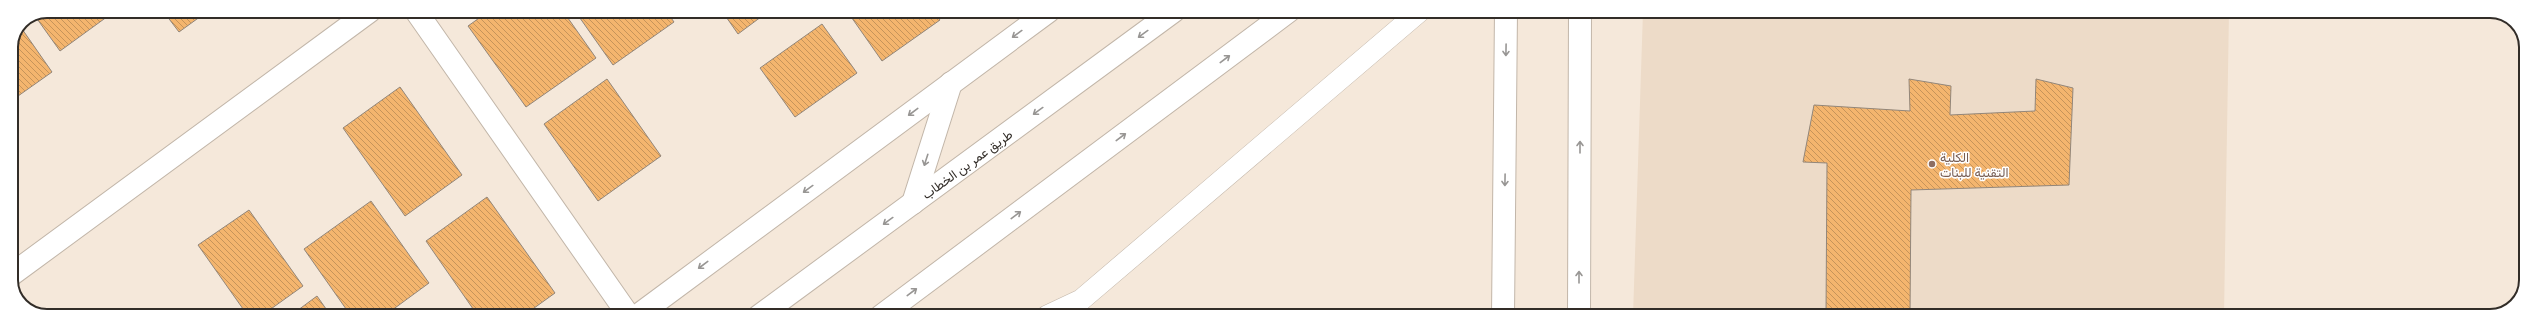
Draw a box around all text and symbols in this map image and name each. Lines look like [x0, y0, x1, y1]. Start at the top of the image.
one-way arrow [1012, 30, 1023, 38]
one-way arrow [1138, 30, 1149, 38]
one-way arrow [1502, 43, 1510, 56]
one-way arrow [1219, 55, 1230, 64]
one-way arrow [908, 107, 919, 116]
one-way arrow [1033, 107, 1044, 115]
street label: طريق عمر بن الخطاب [919, 127, 1016, 203]
one-way arrow [1115, 133, 1126, 141]
one-way arrow [1576, 141, 1583, 154]
place label: الكلية التقنية للبنات [1940, 150, 2009, 180]
one-way arrow [922, 154, 930, 166]
marker: الكلية التقنية للبنات [1927, 159, 1937, 169]
one-way arrow [1501, 173, 1509, 186]
one-way arrow [803, 184, 814, 193]
one-way arrow [1011, 211, 1022, 219]
one-way arrow [883, 217, 894, 225]
one-way arrow [698, 261, 709, 269]
one-way arrow [1575, 271, 1583, 284]
one-way arrow [907, 288, 918, 297]

